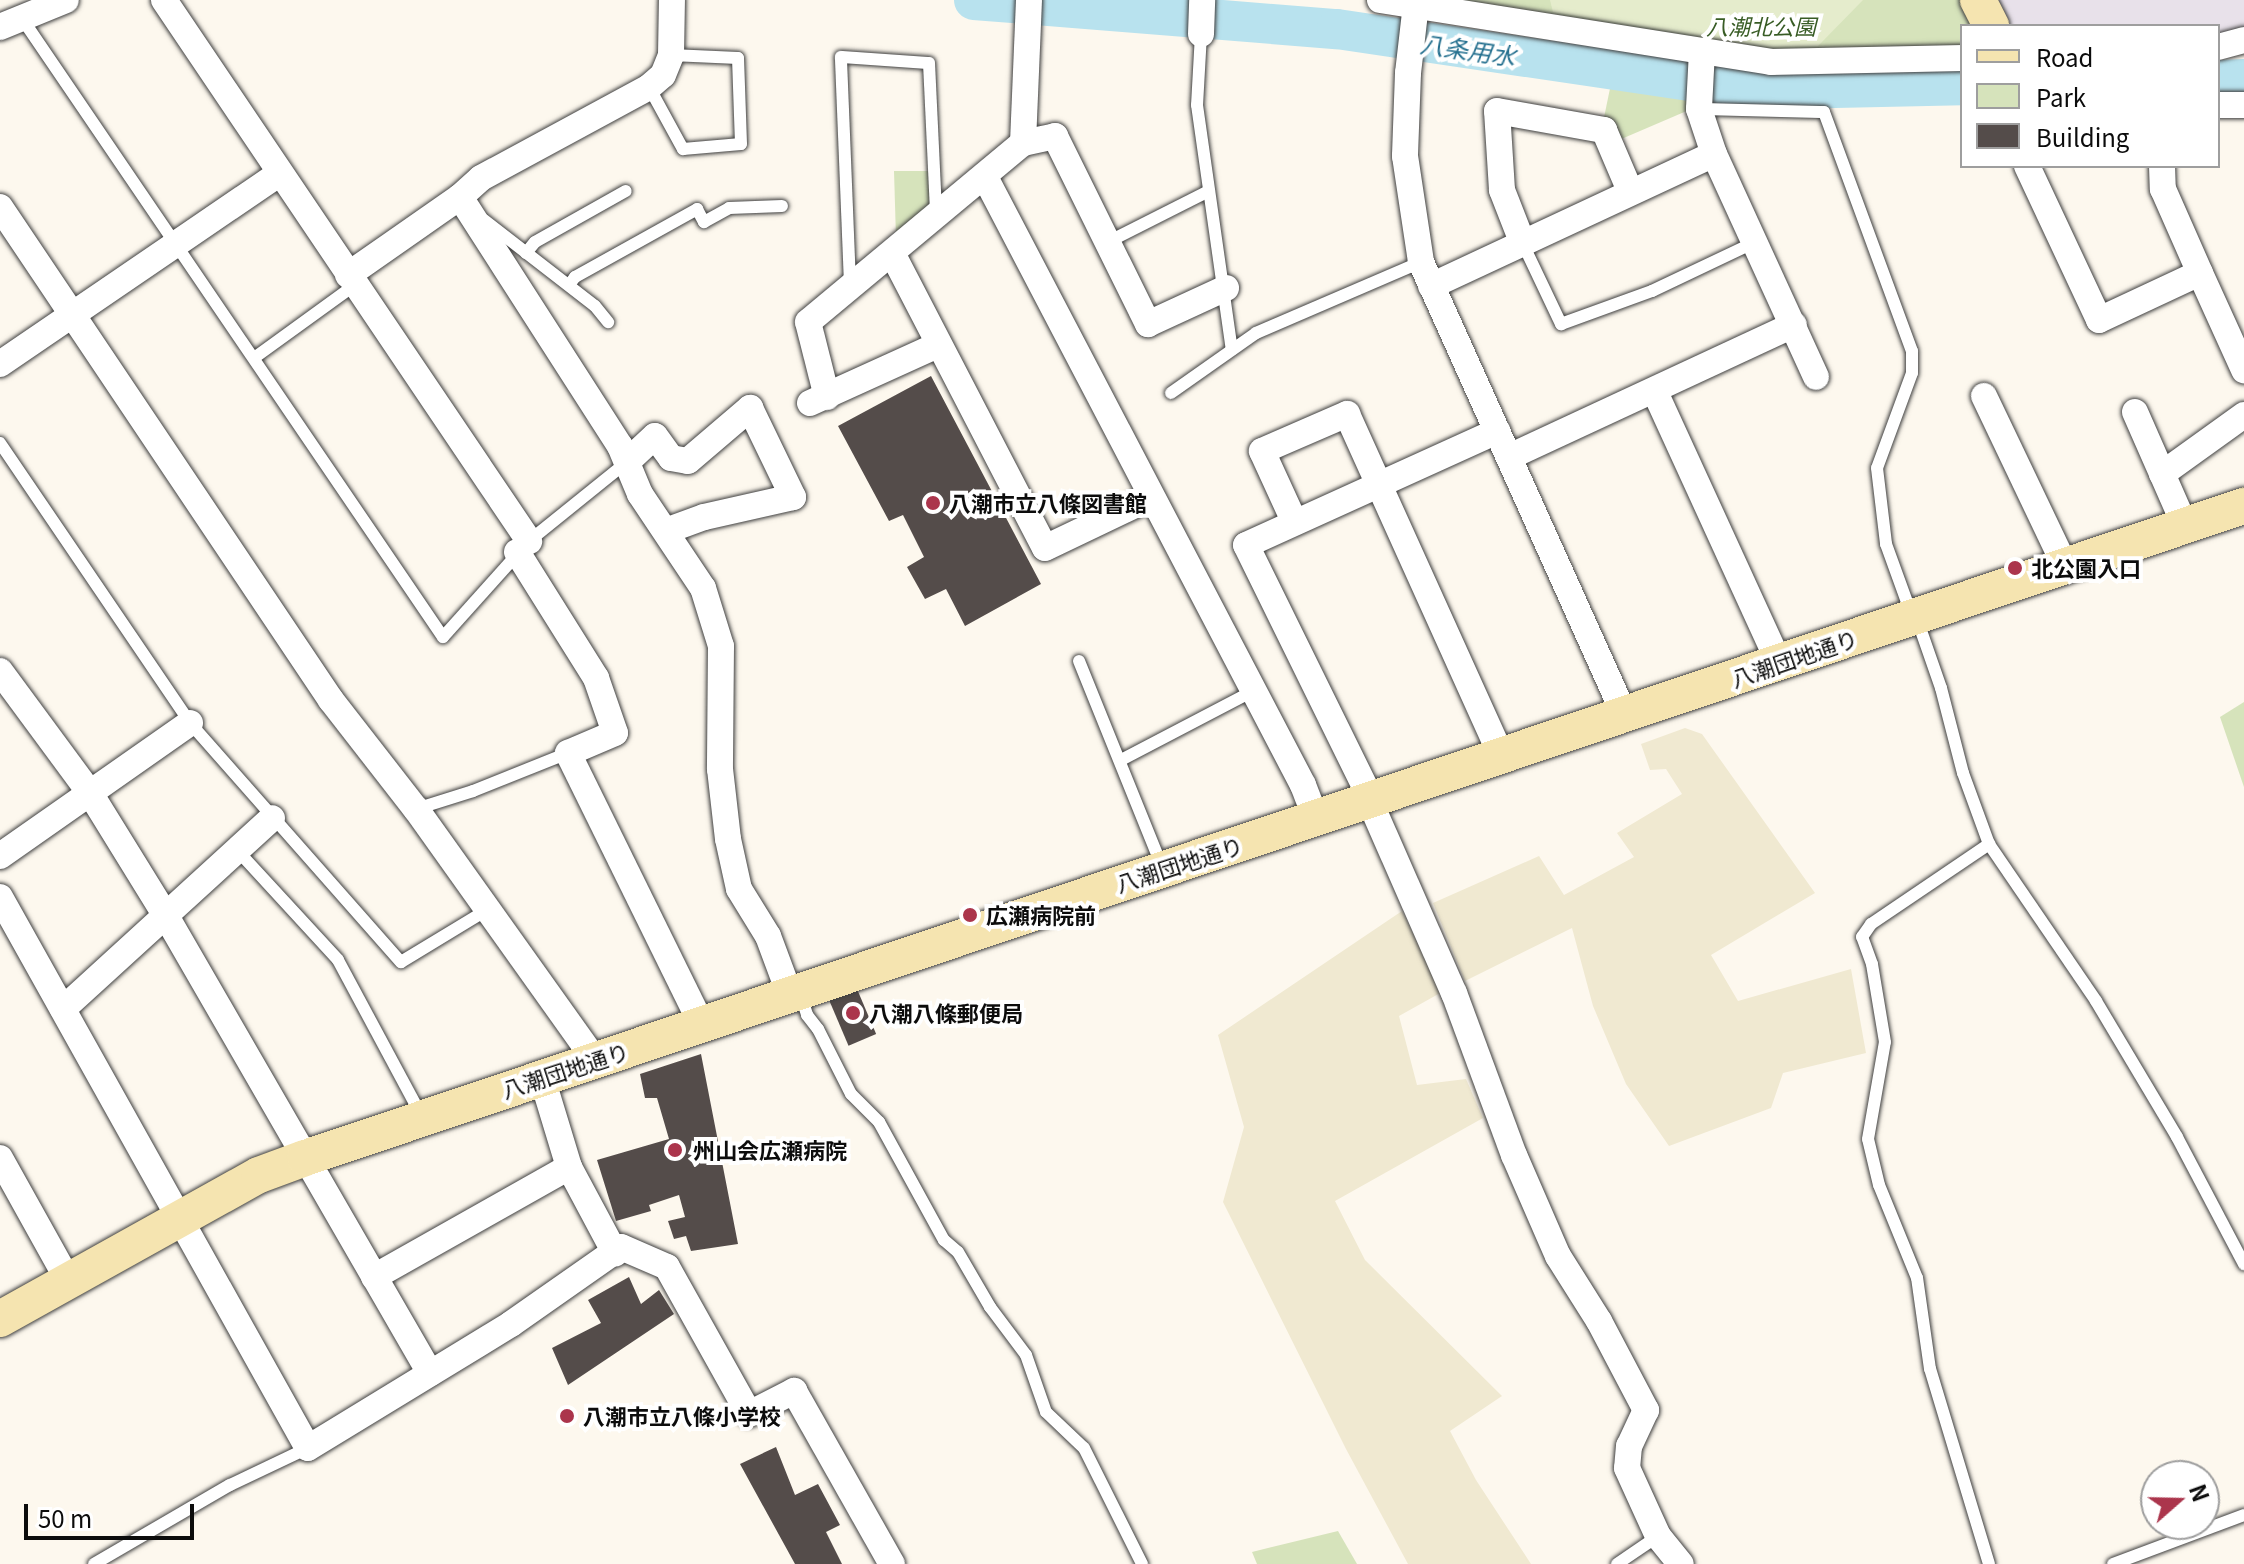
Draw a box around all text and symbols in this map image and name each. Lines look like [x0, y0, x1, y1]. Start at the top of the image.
park label: 八潮北公園 [1706, 13, 1816, 39]
legend [1960, 24, 2220, 168]
water label: 八条用水 [1418, 28, 1518, 70]
text: Road [2036, 39, 2093, 74]
text: Park [2036, 79, 2086, 114]
text: Building [2036, 119, 2129, 154]
place label: 八潮市立八條図書館 [949, 490, 1147, 516]
marker: 八潮市立八條図書館 [924, 494, 942, 512]
place label: 北公園入口 [2031, 555, 2141, 581]
marker: 北公園入口 [2006, 559, 2024, 577]
street label: 八潮団地通り [1727, 624, 1861, 692]
street label: 八潮団地通り [1112, 831, 1246, 897]
place label: 広瀬病院前 [986, 902, 1096, 928]
marker: 広瀬病院前 [961, 906, 979, 924]
place label: 八潮八條郵便局 [869, 1000, 1023, 1026]
marker: 八潮八條郵便局 [844, 1004, 862, 1022]
street label: 八潮団地通り [498, 1037, 632, 1103]
place label: 州山会広瀬病院 [693, 1137, 847, 1163]
marker: 州山会広瀬病院 [664, 1139, 686, 1161]
place label: 八潮市立八條小学校 [583, 1403, 781, 1429]
marker: 八潮市立八條小学校 [558, 1407, 576, 1425]
north arrow [2140, 1460, 2220, 1540]
text: N [2183, 1479, 2219, 1506]
scale bar [28, 1488, 198, 1538]
text: 50 m [38, 1500, 92, 1535]

